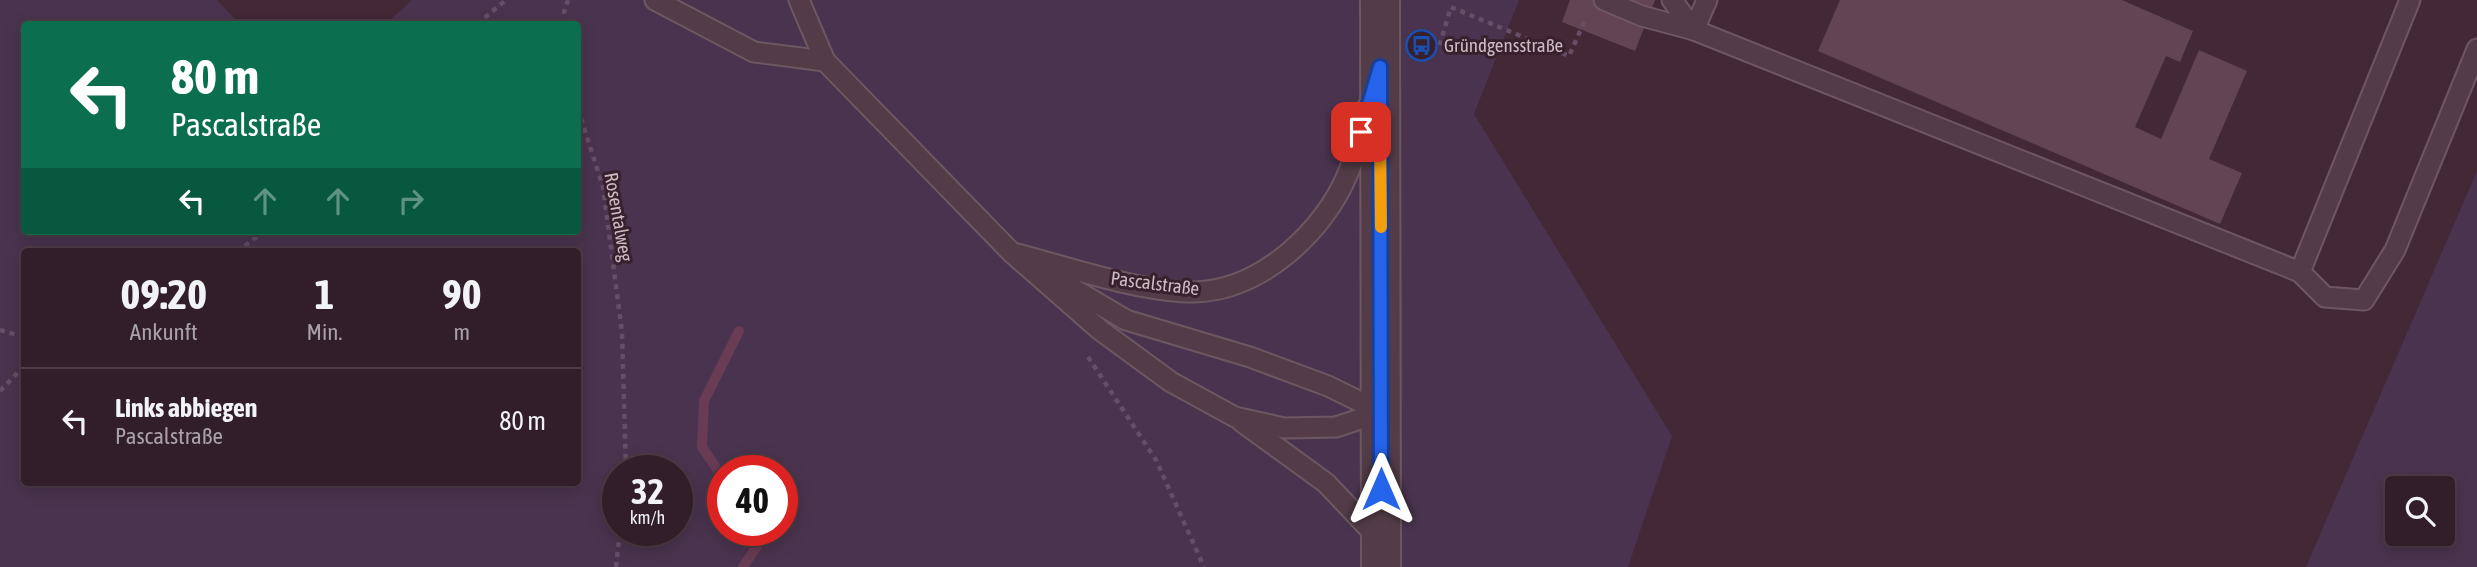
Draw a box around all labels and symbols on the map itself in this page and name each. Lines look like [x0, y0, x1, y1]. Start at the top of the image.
bus stop icon: Gründgensstraße [1404, 28, 1438, 62]
place label: Gründgensstraße [1444, 34, 1563, 56]
pin [1331, 102, 1391, 162]
street label: Rosentalweg [600, 171, 638, 264]
street label: Pascalstraße [1109, 267, 1201, 299]
position arrow [1344, 452, 1418, 526]
speed limit sign: 40 [707, 455, 798, 546]

